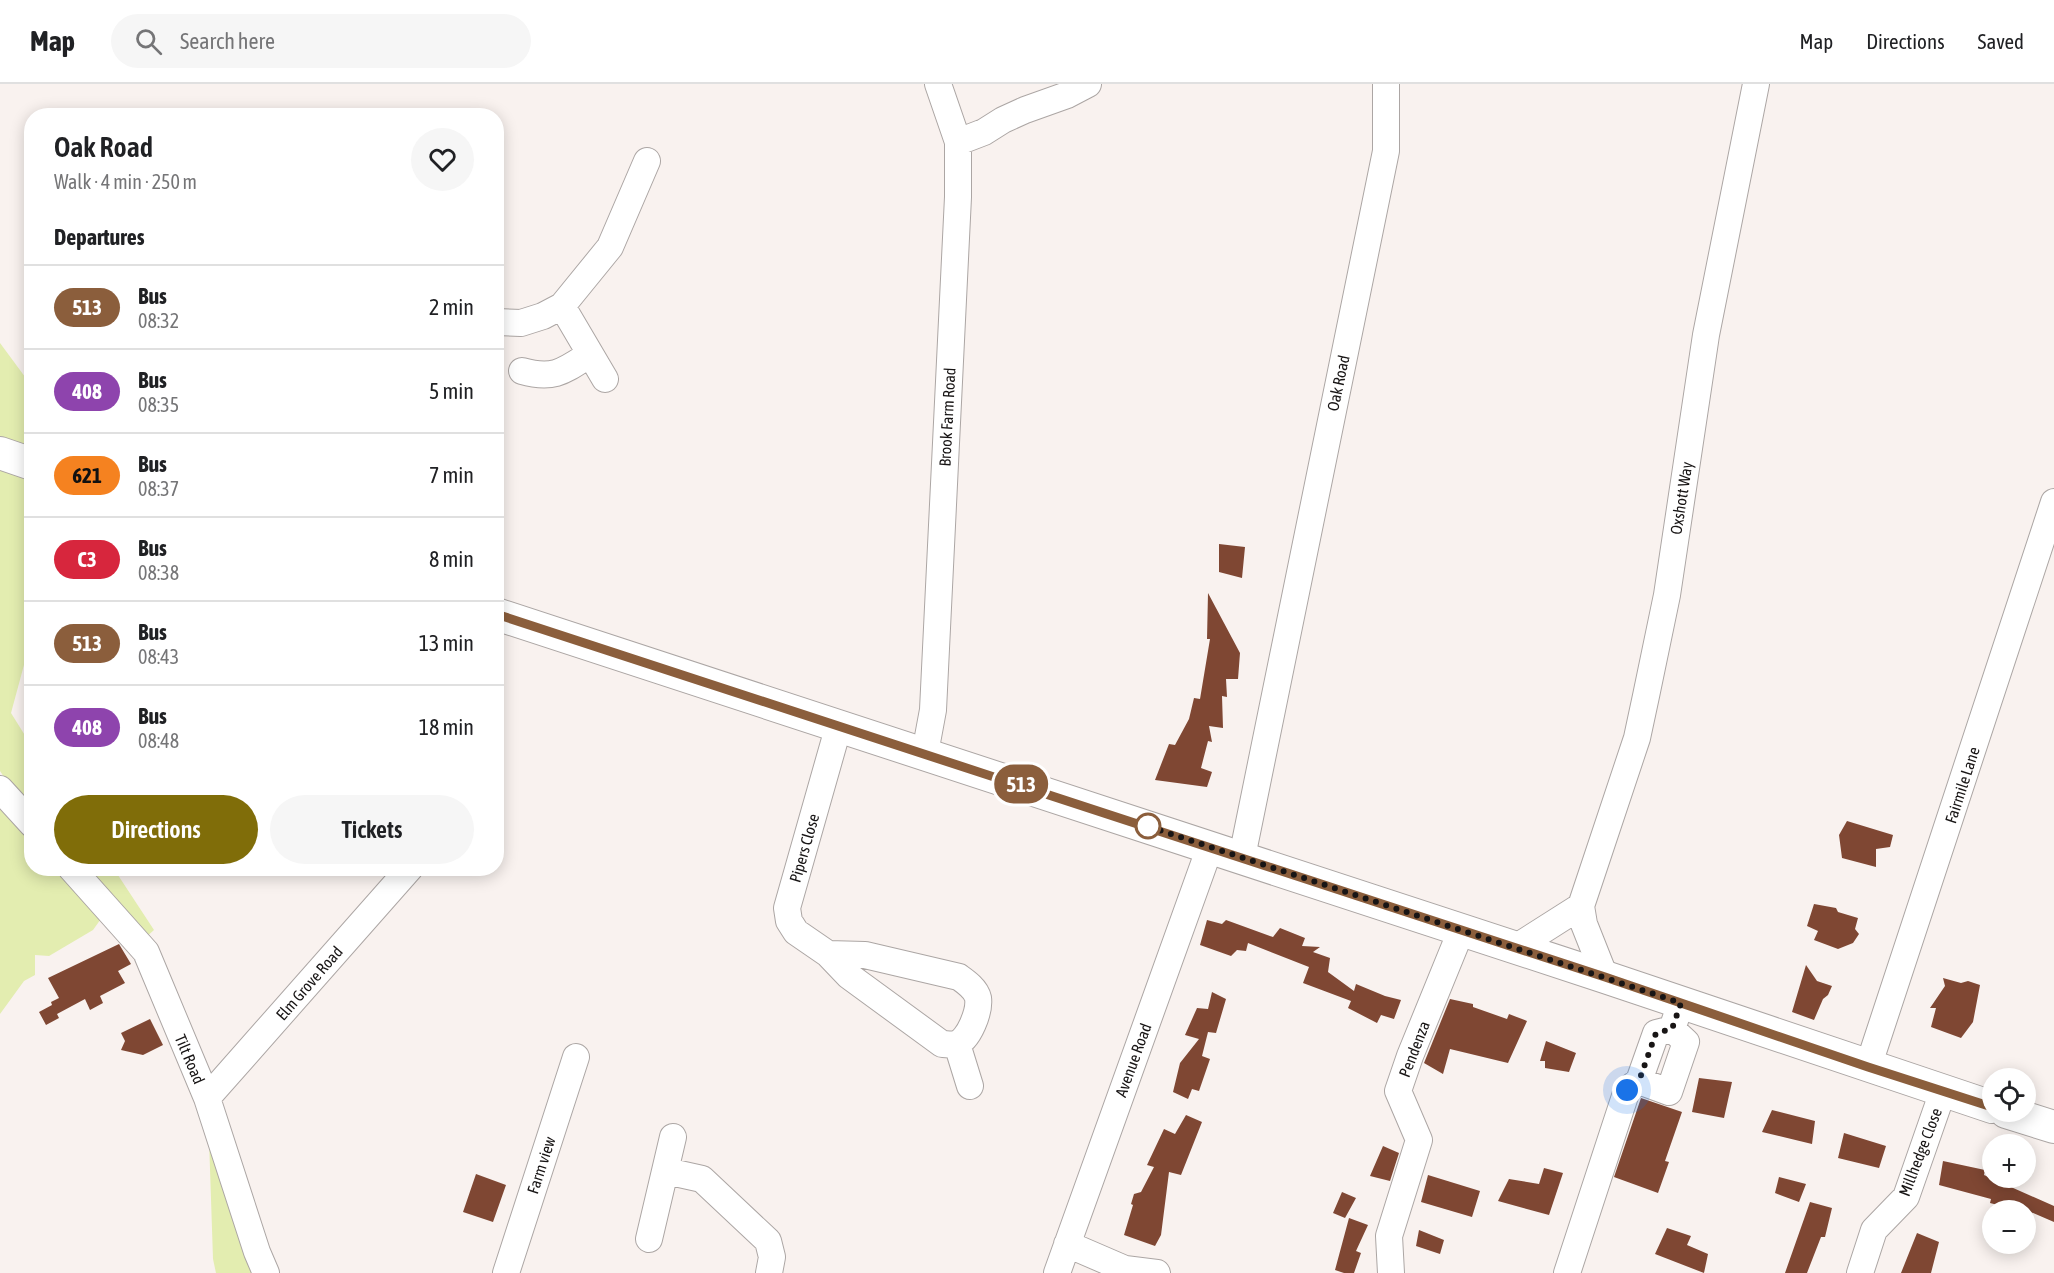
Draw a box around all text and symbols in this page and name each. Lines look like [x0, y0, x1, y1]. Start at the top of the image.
search box [111, 14, 531, 68]
text: Map [30, 25, 75, 57]
icon: search [132, 25, 165, 58]
text: Search here [180, 28, 275, 54]
text: Map [1799, 29, 1833, 53]
text: Directions [1866, 29, 1945, 53]
text: Saved [1978, 29, 2024, 53]
button: heart [411, 128, 474, 191]
text: Oak Road [54, 131, 153, 163]
text: Walk · 4 min · 250 m [54, 170, 197, 193]
text: Departures [54, 224, 144, 250]
text: Bus [138, 283, 167, 309]
text: 2 min [429, 294, 474, 320]
text: 513 [72, 295, 102, 319]
text: 08:32 [138, 309, 179, 332]
street label: Oak Road [1323, 353, 1353, 413]
text: Bus [138, 367, 167, 393]
street label: Brook Farm Road [935, 367, 959, 467]
text: 5 min [429, 378, 474, 404]
text: 408 [72, 379, 102, 403]
text: 08:35 [138, 393, 179, 416]
text: Bus [138, 451, 167, 477]
street label: Oxshott Way [1666, 460, 1697, 536]
text: 7 min [429, 462, 474, 488]
text: 621 [72, 463, 102, 487]
text: 08:37 [138, 477, 179, 500]
text: Bus [138, 535, 167, 561]
text: 8 min [429, 546, 474, 572]
text: C3 [77, 547, 97, 571]
text: 08:38 [138, 561, 179, 584]
text: Bus [138, 619, 167, 645]
text: 13 min [419, 630, 474, 656]
text: 513 [72, 631, 102, 655]
text: 08:43 [138, 645, 179, 668]
text: Bus [138, 703, 167, 729]
text: 18 min [419, 714, 474, 740]
text: 408 [72, 715, 102, 739]
text: 08:48 [138, 729, 179, 752]
street label: Fairmile Lane [1941, 744, 1983, 826]
line badge: 513 [986, 764, 1056, 804]
text: 513 [1006, 772, 1036, 796]
button: Directions [54, 795, 258, 864]
button: Tickets [270, 795, 474, 864]
street label: Pipers Close [786, 812, 823, 885]
unlabelled marker [1135, 813, 1161, 839]
street label: Elm Grove Road [272, 942, 346, 1024]
street label: Pendenza [1395, 1018, 1433, 1080]
street label: Avenue Road [1111, 1021, 1155, 1099]
street label: Tilt Road [172, 1032, 208, 1086]
map controls [1982, 1068, 2036, 1254]
button: locate [1982, 1068, 2036, 1122]
your location [1612, 1075, 1642, 1105]
street label: Millhedge Close [1895, 1105, 1946, 1199]
street label: Farm view [523, 1134, 559, 1196]
button: + [1982, 1134, 2036, 1188]
button: − [1982, 1200, 2036, 1254]

